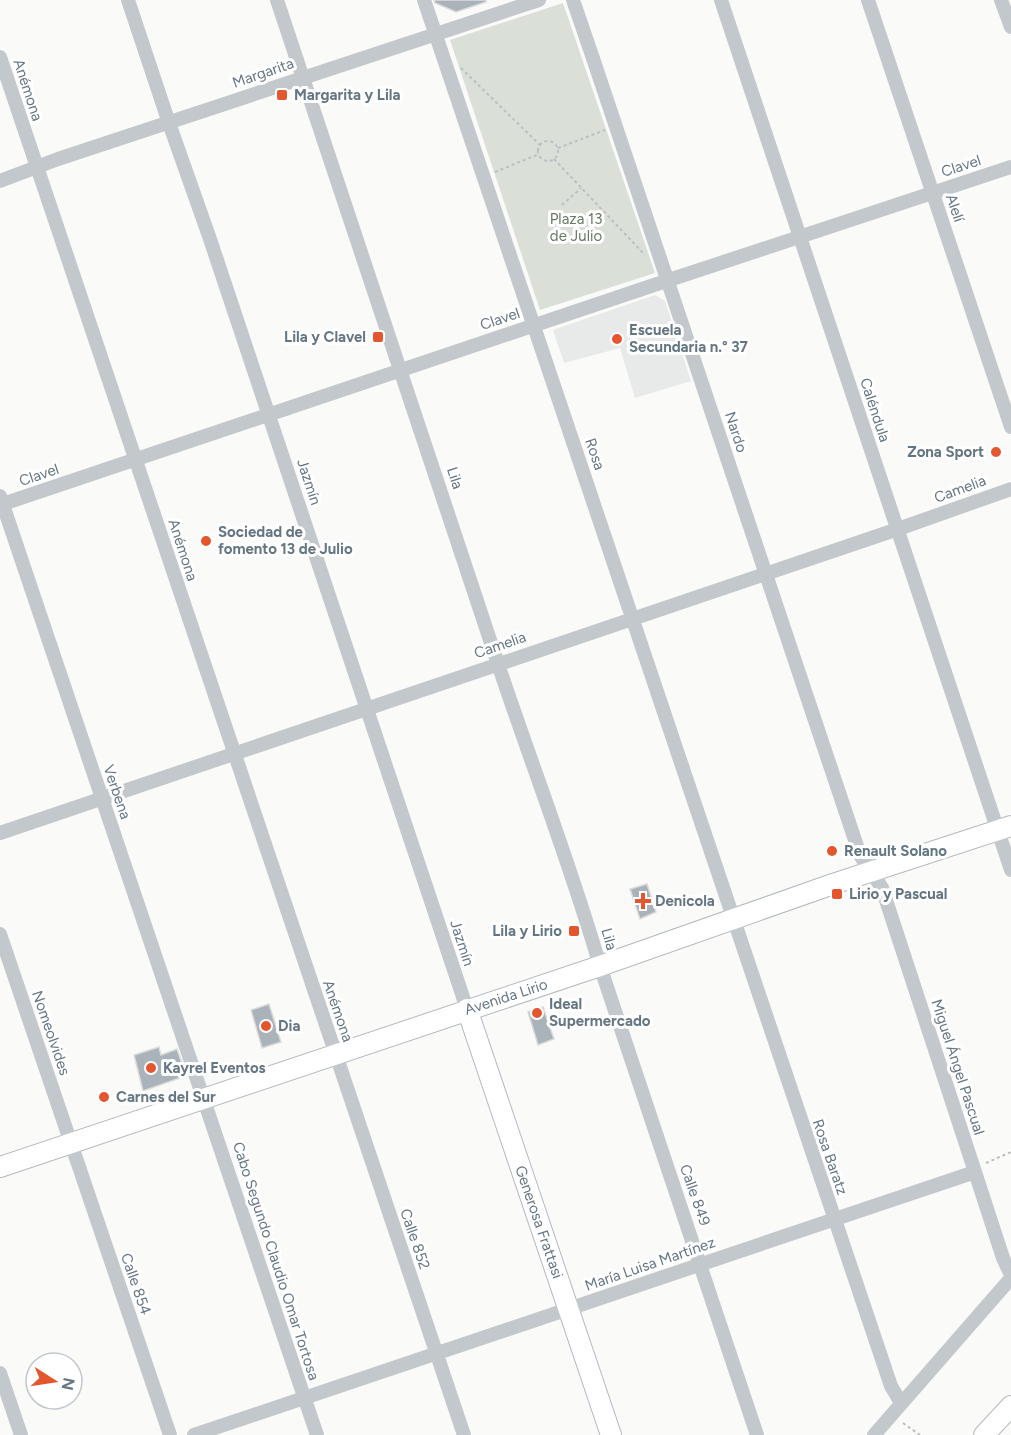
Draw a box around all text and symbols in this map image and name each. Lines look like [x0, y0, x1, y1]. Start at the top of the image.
street label: Margarita [230, 54, 296, 92]
street label: Anémona [10, 57, 46, 123]
place label: Margarita y Lila [294, 86, 401, 104]
marker: Margarita y Lila [275, 88, 289, 102]
street label: Clavel [939, 151, 983, 181]
street label: Alelí [942, 192, 969, 226]
park label: Plaza 13 de Julio [550, 210, 602, 245]
street label: Clavel [478, 304, 522, 334]
place label: Escuela Secundaria n.° 37 [629, 321, 748, 356]
place label: Lila y Clavel [284, 328, 366, 346]
marker: Lila y Clavel [371, 330, 385, 344]
marker: Escuela Secundaria n.° 37 [610, 332, 624, 346]
street label: Caléndula [856, 376, 894, 444]
street label: Nardo [721, 409, 751, 455]
street label: Rosa [581, 436, 609, 472]
place label: Zona Sport [907, 443, 984, 461]
marker: Zona Sport [989, 445, 1003, 459]
street label: Jazmín [293, 457, 325, 507]
street label: Clavel [17, 460, 61, 490]
street label: Lila [443, 465, 467, 491]
street label: Camelia [932, 471, 988, 507]
street label: Anémona [165, 517, 201, 583]
place label: Sociedad de fomento 13 de Julio [218, 523, 353, 558]
marker: Sociedad de fomento 13 de Julio [199, 534, 213, 548]
street label: Camelia [472, 628, 528, 662]
street label: Verbena [99, 763, 135, 821]
place label: Renault Solano [844, 842, 947, 860]
marker: Renault Solano [825, 844, 839, 858]
place label: Lirio y Pascual [849, 885, 947, 903]
marker: Lirio y Pascual [830, 887, 844, 901]
place label: Denicola [655, 892, 715, 910]
marker: Denicola [636, 894, 650, 908]
street label: Jazmín [446, 918, 478, 968]
place label: Lila y Lirio [492, 922, 562, 940]
marker: Lila y Lirio [567, 924, 581, 938]
street label: Lila [597, 926, 621, 952]
street label: Avenida Lirio [462, 975, 550, 1019]
street label: Anémona [319, 978, 357, 1044]
street label: Nomeolvides [28, 988, 74, 1078]
place label: Ideal Supermercado [549, 995, 651, 1030]
street label: Miguel Ángel Pascual [928, 997, 988, 1137]
marker: Ideal Supermercado [530, 1006, 544, 1020]
place label: Dia [278, 1017, 300, 1035]
marker: Dia [259, 1019, 273, 1033]
place label: Kayrel Eventos [163, 1059, 266, 1077]
marker: Kayrel Eventos [144, 1061, 158, 1075]
place label: Carnes del Sur [116, 1088, 216, 1106]
marker: Carnes del Sur [97, 1090, 111, 1104]
street label: Rosa Baratz [809, 1117, 851, 1197]
street label: Cabo Segundo Claudio Omar Tortosa [229, 1140, 323, 1382]
street label: Calle 849 [676, 1162, 714, 1228]
street label: Generosa Frattasi [511, 1163, 567, 1281]
street label: Calle 852 [396, 1206, 434, 1272]
street label: María Luisa Martínez [582, 1233, 718, 1295]
street label: Calle 854 [117, 1251, 155, 1317]
north arrow [24, 1351, 84, 1411]
text: N [58, 1376, 79, 1392]

